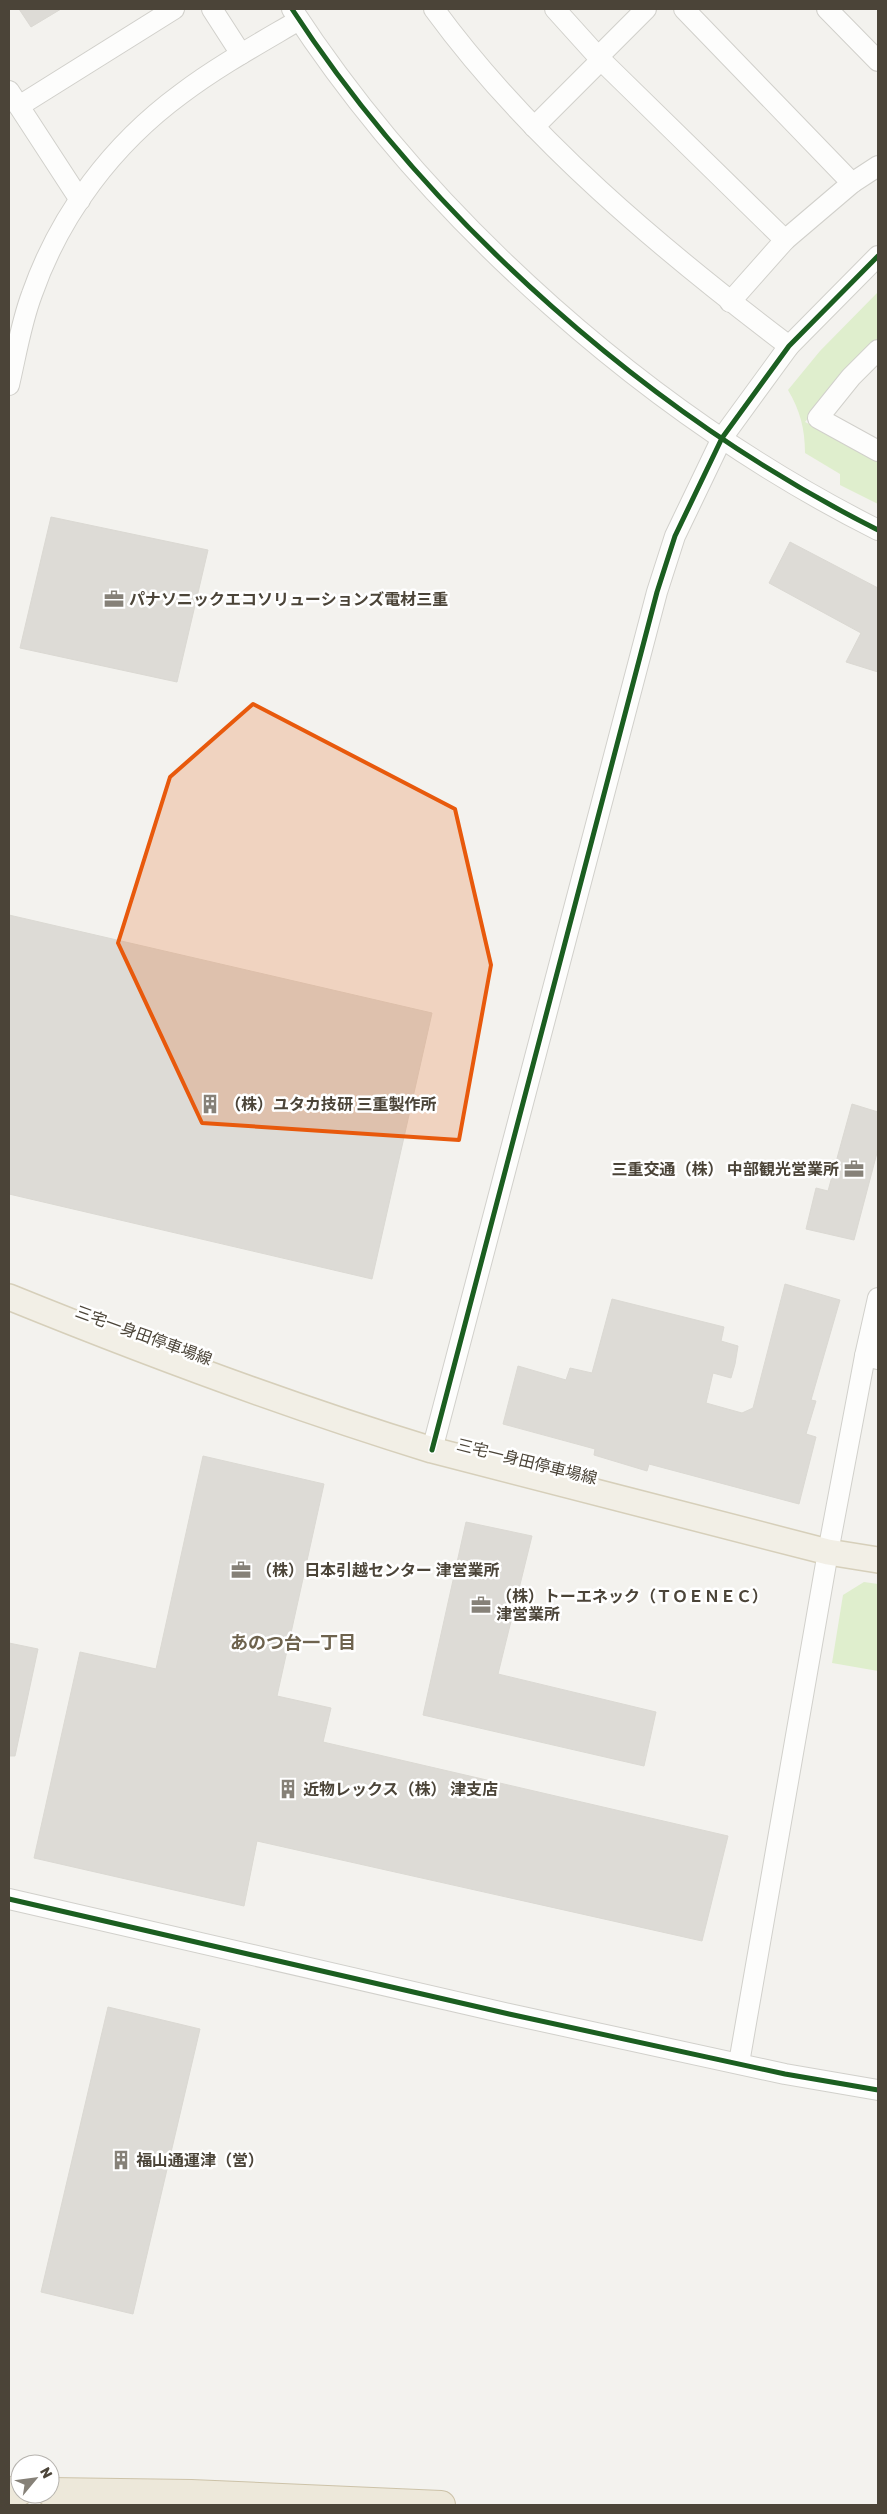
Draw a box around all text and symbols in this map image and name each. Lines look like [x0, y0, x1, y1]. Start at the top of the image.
office icon: パナソニックエコソリューションズ電材三重 [103, 588, 125, 610]
place label: パナソニックエコソリューションズ電材三重 [129, 590, 448, 609]
building icon: （株）ユタカ技研 三重製作所 [199, 1093, 221, 1115]
place label: （株）ユタカ技研 三重製作所 [225, 1095, 436, 1114]
office icon: 三重交通（株） 中部観光営業所 [843, 1158, 865, 1180]
place label: 三重交通（株） 中部観光営業所 [612, 1160, 839, 1179]
street label: 三宅一身田停車場線 [73, 1302, 215, 1369]
street label: 三宅一身田停車場線 [455, 1435, 599, 1488]
office icon: （株）日本引越センター 津営業所 [230, 1559, 252, 1581]
place label: （株）日本引越センター 津営業所 [256, 1561, 499, 1580]
place label: （株）トーエネック（ＴＯＥＮＥＣ） 津営業所 [496, 1587, 768, 1624]
office icon: （株）トーエネック（ＴＯＥＮＥＣ） 津営業所 [470, 1594, 492, 1616]
district label: あのつ台一丁目 [230, 1632, 356, 1654]
building icon: 近物レックス（株） 津支店 [277, 1778, 299, 1800]
place label: 近物レックス（株） 津支店 [303, 1780, 498, 1799]
building icon: 福山通運津（営） [110, 2149, 132, 2171]
place label: 福山通運津（営） [136, 2151, 264, 2170]
north arrow [10, 2454, 60, 2504]
text: N [36, 2464, 56, 2481]

